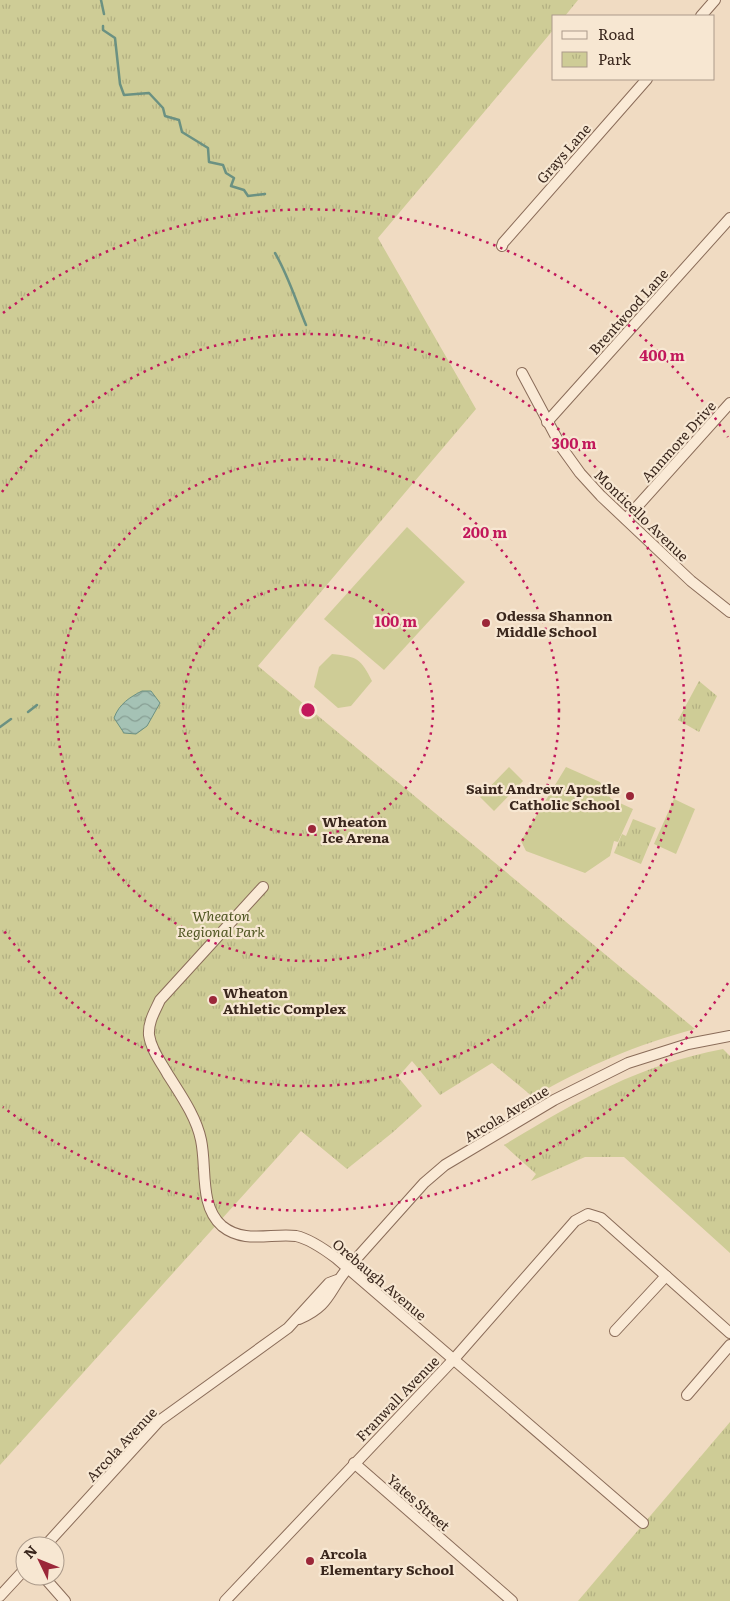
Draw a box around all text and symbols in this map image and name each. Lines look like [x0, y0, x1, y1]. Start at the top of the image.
legend [552, 15, 715, 80]
text: Road [598, 22, 634, 45]
text: Park [598, 47, 632, 70]
street label: Grays Lane [531, 119, 595, 187]
street label: Brentwood Lane [584, 264, 672, 358]
text: 400 m [639, 343, 685, 366]
street label: Annmore Drive [636, 396, 720, 486]
text: 300 m [552, 431, 596, 454]
street label: Monticello Avenue [590, 465, 694, 565]
text: 200 m [463, 520, 507, 543]
place label: Odessa Shannon Middle School [496, 605, 613, 641]
text: 100 m [375, 609, 417, 632]
marker: Odessa Shannon Middle School [480, 617, 492, 629]
centre of rings [299, 701, 317, 719]
place label: Saint Andrew Apostle Catholic School [466, 778, 620, 814]
marker: Saint Andrew Apostle Catholic School [624, 790, 636, 802]
place label: Wheaton Ice Arena [322, 811, 390, 847]
marker: Wheaton Ice Arena [306, 823, 318, 835]
park label: Wheaton Regional Park [177, 905, 265, 941]
place label: Wheaton Athletic Complex [223, 982, 346, 1018]
marker: Wheaton Athletic Complex [207, 994, 219, 1006]
street label: Arcola Avenue [460, 1080, 552, 1146]
street label: Orebaugh Avenue [329, 1234, 431, 1324]
street label: Franwall Avenue [351, 1351, 443, 1445]
street label: Arcola Avenue [81, 1402, 161, 1486]
street label: Yates Street [383, 1469, 455, 1535]
north arrow [15, 1536, 65, 1586]
text: N [18, 1540, 41, 1563]
place label: Arcola Elementary School [320, 1543, 454, 1579]
marker: Arcola Elementary School [304, 1555, 316, 1567]

